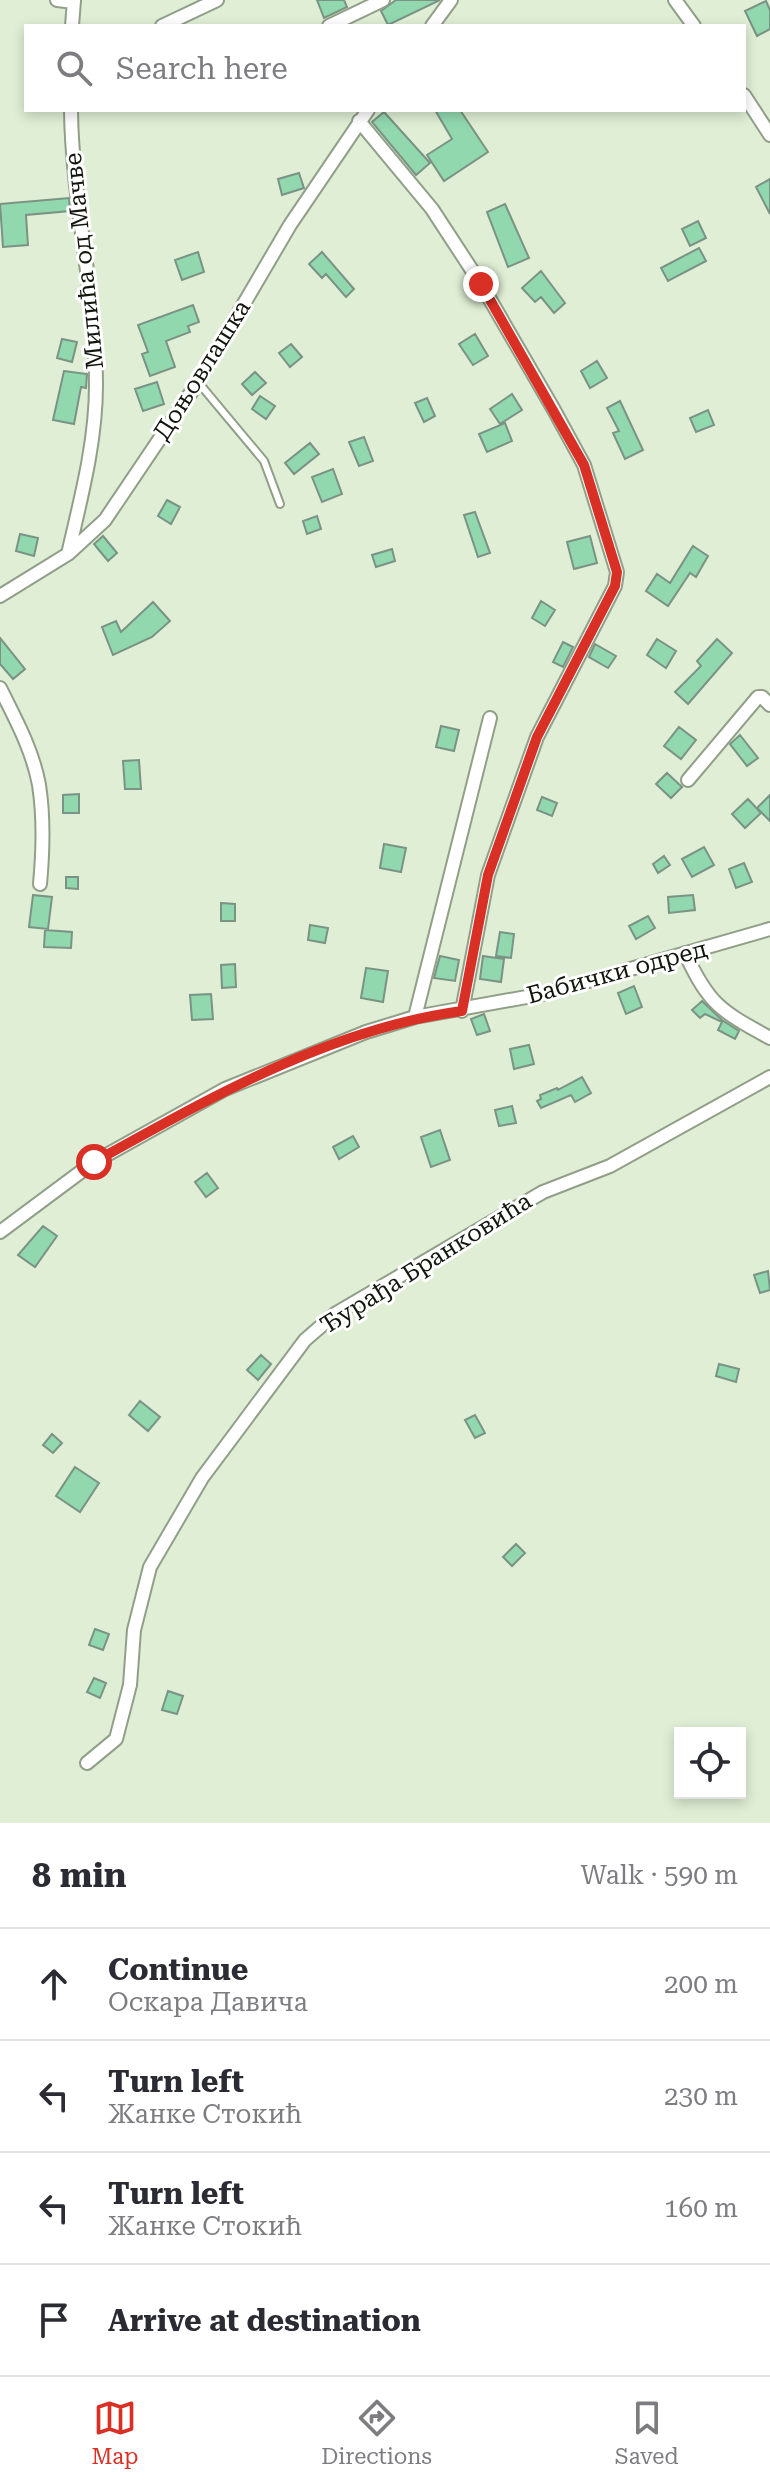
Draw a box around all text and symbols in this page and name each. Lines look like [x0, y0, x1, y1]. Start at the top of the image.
search box [24, 24, 746, 112]
icon: search [52, 46, 96, 90]
text: Search here [116, 51, 288, 86]
street label: Милића од Мачве [59, 151, 109, 371]
route end [463, 266, 499, 302]
street label: Доњовлашка [148, 295, 256, 445]
street label: Бабички одред [524, 935, 710, 1009]
route start [76, 1144, 112, 1180]
street label: Ђурађа Бранковића [315, 1187, 537, 1339]
map controls [674, 1727, 746, 1799]
button: locate [674, 1727, 746, 1799]
text: 8 min [32, 1855, 127, 1895]
text: Walk · 590 m [580, 1860, 738, 1890]
text: Continue [108, 1952, 248, 1987]
icon: ahead [32, 1962, 76, 2006]
text: 200 m [664, 1969, 738, 1999]
text: Оскара Давича [108, 1987, 308, 2017]
text: Turn left [108, 2064, 244, 2099]
icon: left [32, 2074, 76, 2118]
text: 230 m [664, 2081, 738, 2111]
text: Жанке Стокић [108, 2099, 302, 2129]
text: Turn left [108, 2176, 244, 2211]
icon: left [32, 2186, 76, 2230]
text: 160 m [664, 2193, 738, 2223]
text: Жанке Стокић [108, 2211, 302, 2241]
icon: arrive [32, 2298, 76, 2342]
text: Arrive at destination [108, 2303, 421, 2338]
tab: Map [91, 2396, 138, 2469]
tab: Directions [321, 2396, 432, 2469]
tab: Saved [615, 2396, 679, 2469]

